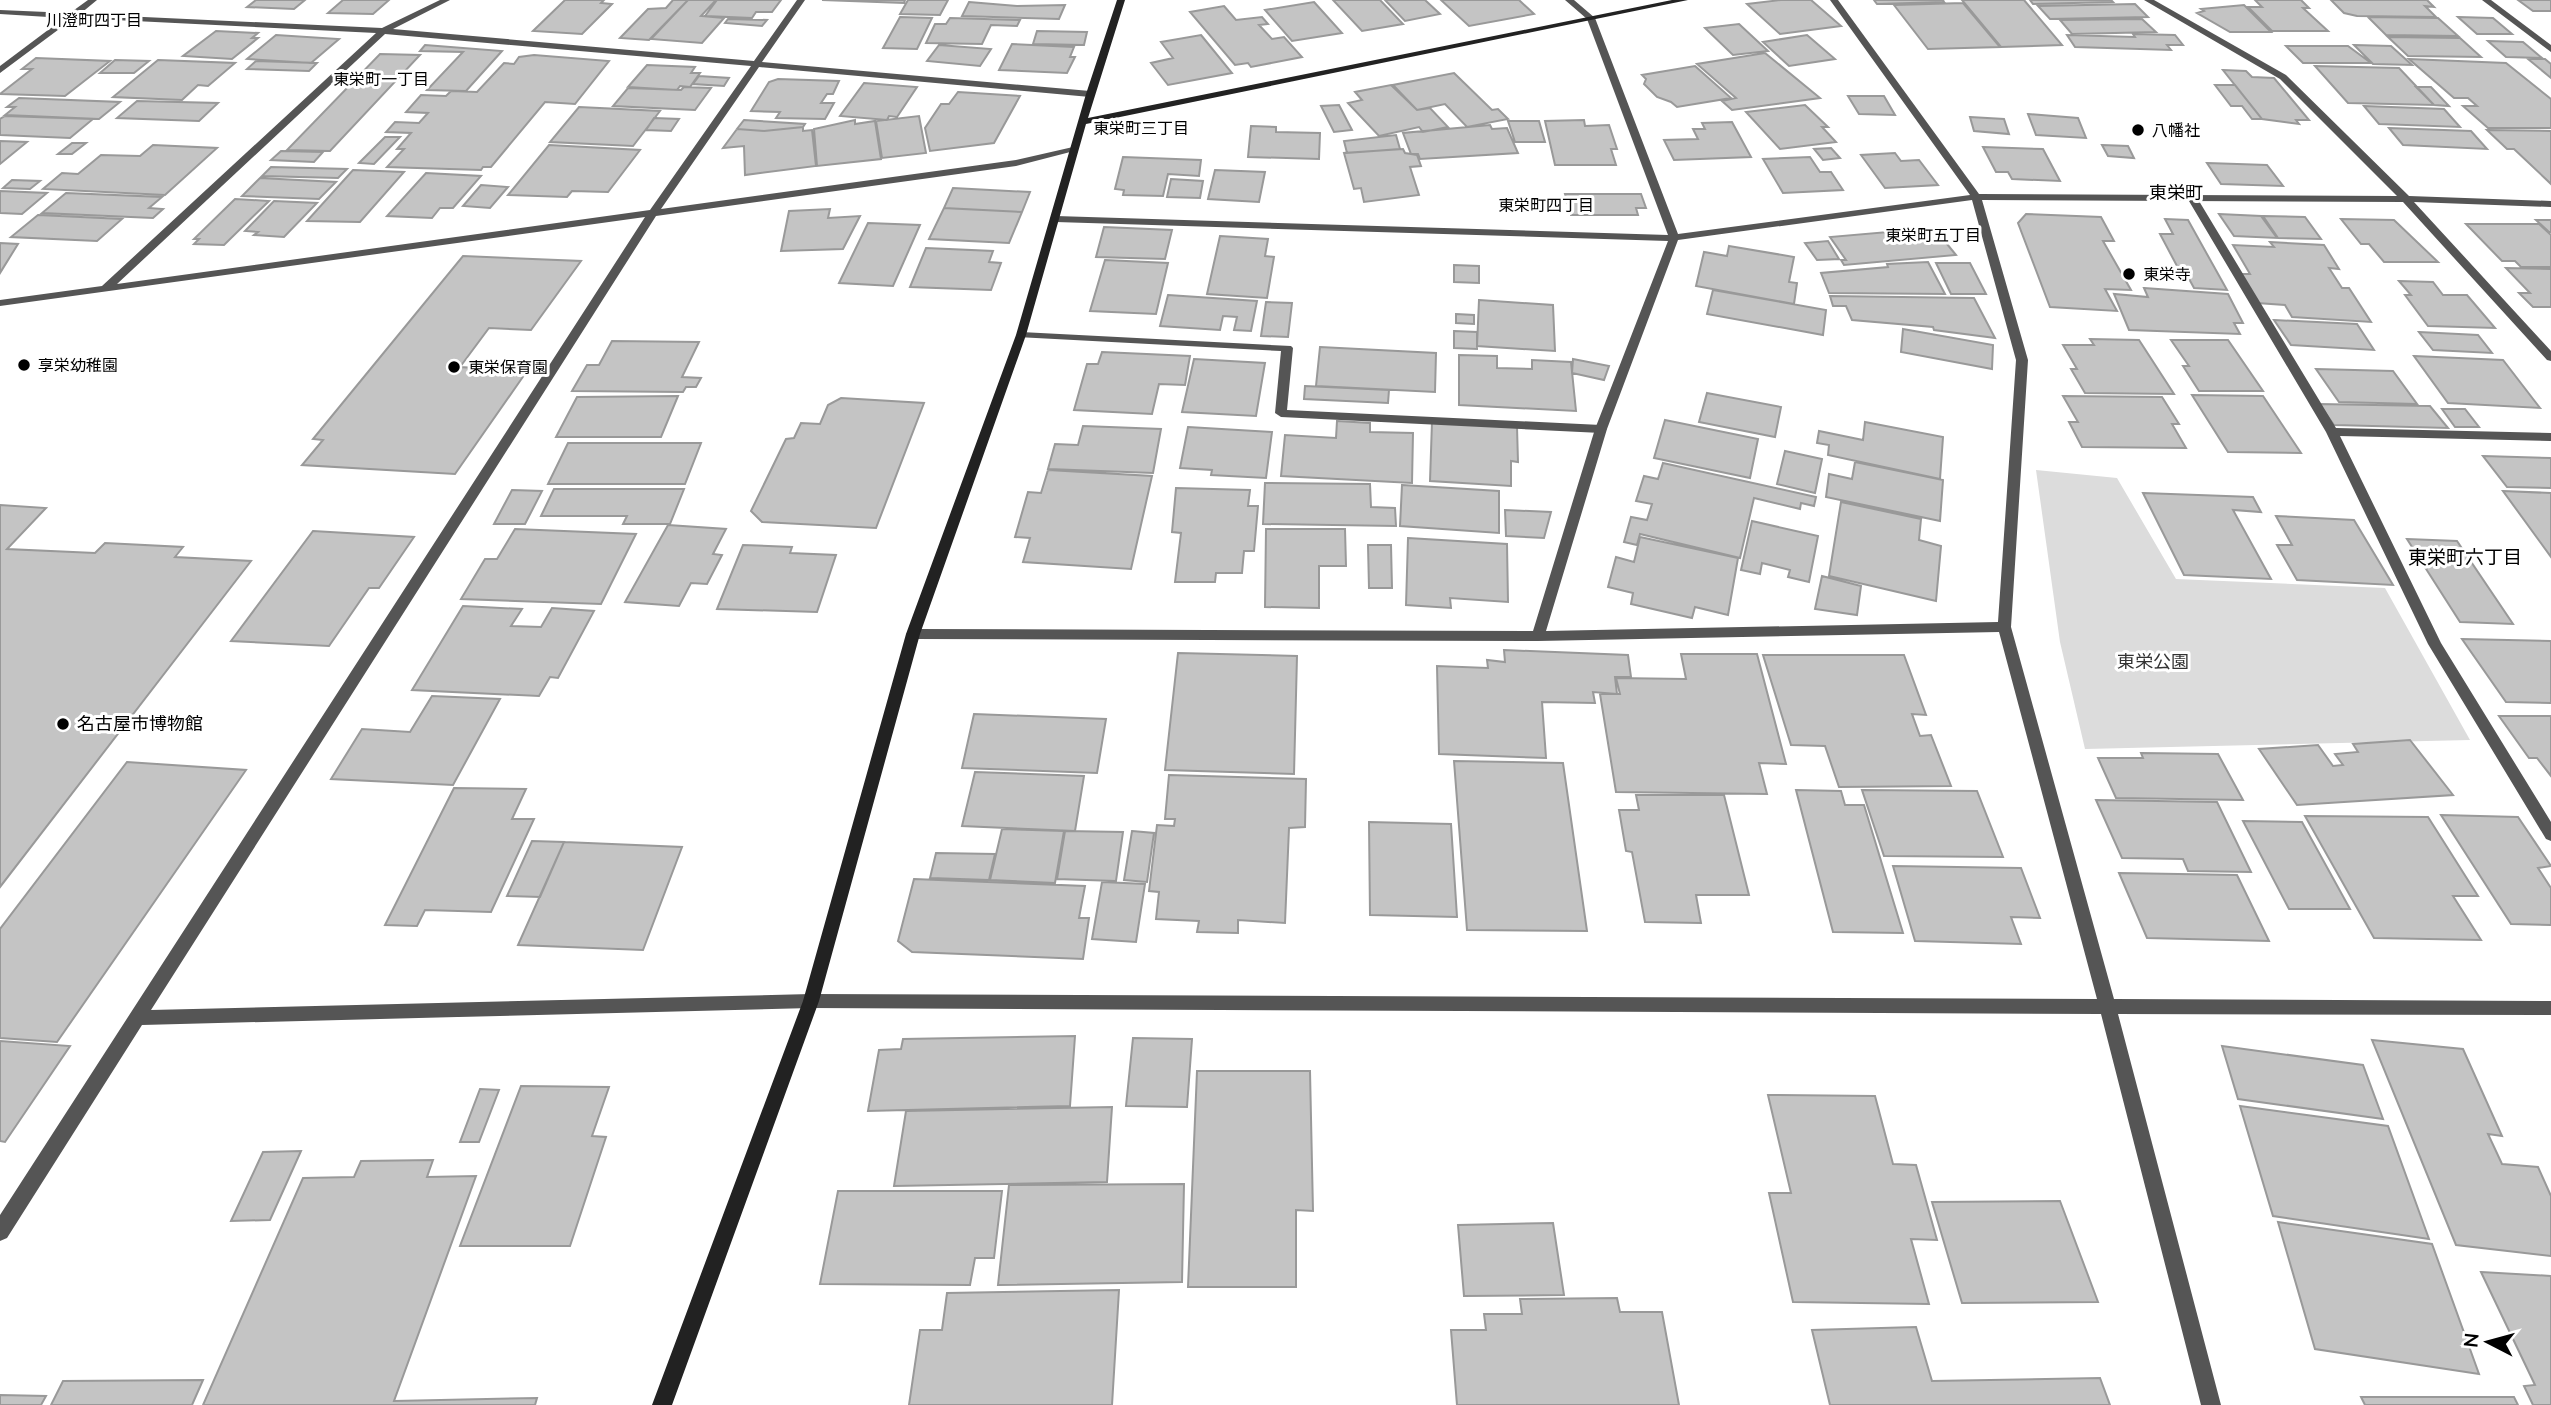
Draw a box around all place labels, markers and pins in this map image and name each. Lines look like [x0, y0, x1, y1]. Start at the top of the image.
place label: 八幡社 [2152, 120, 2200, 139]
marker: 八幡社 [2130, 122, 2146, 138]
place label: 東栄寺 [2143, 264, 2191, 283]
marker: 東栄寺 [2121, 266, 2137, 282]
place label: 享栄幼稚園 [38, 355, 118, 374]
marker: 享栄幼稚園 [16, 357, 32, 373]
place label: 東栄保育園 [468, 357, 548, 376]
marker: 東栄保育園 [446, 359, 462, 375]
place label: 名古屋市博物館 [77, 712, 203, 734]
marker: 名古屋市博物館 [55, 716, 71, 732]

